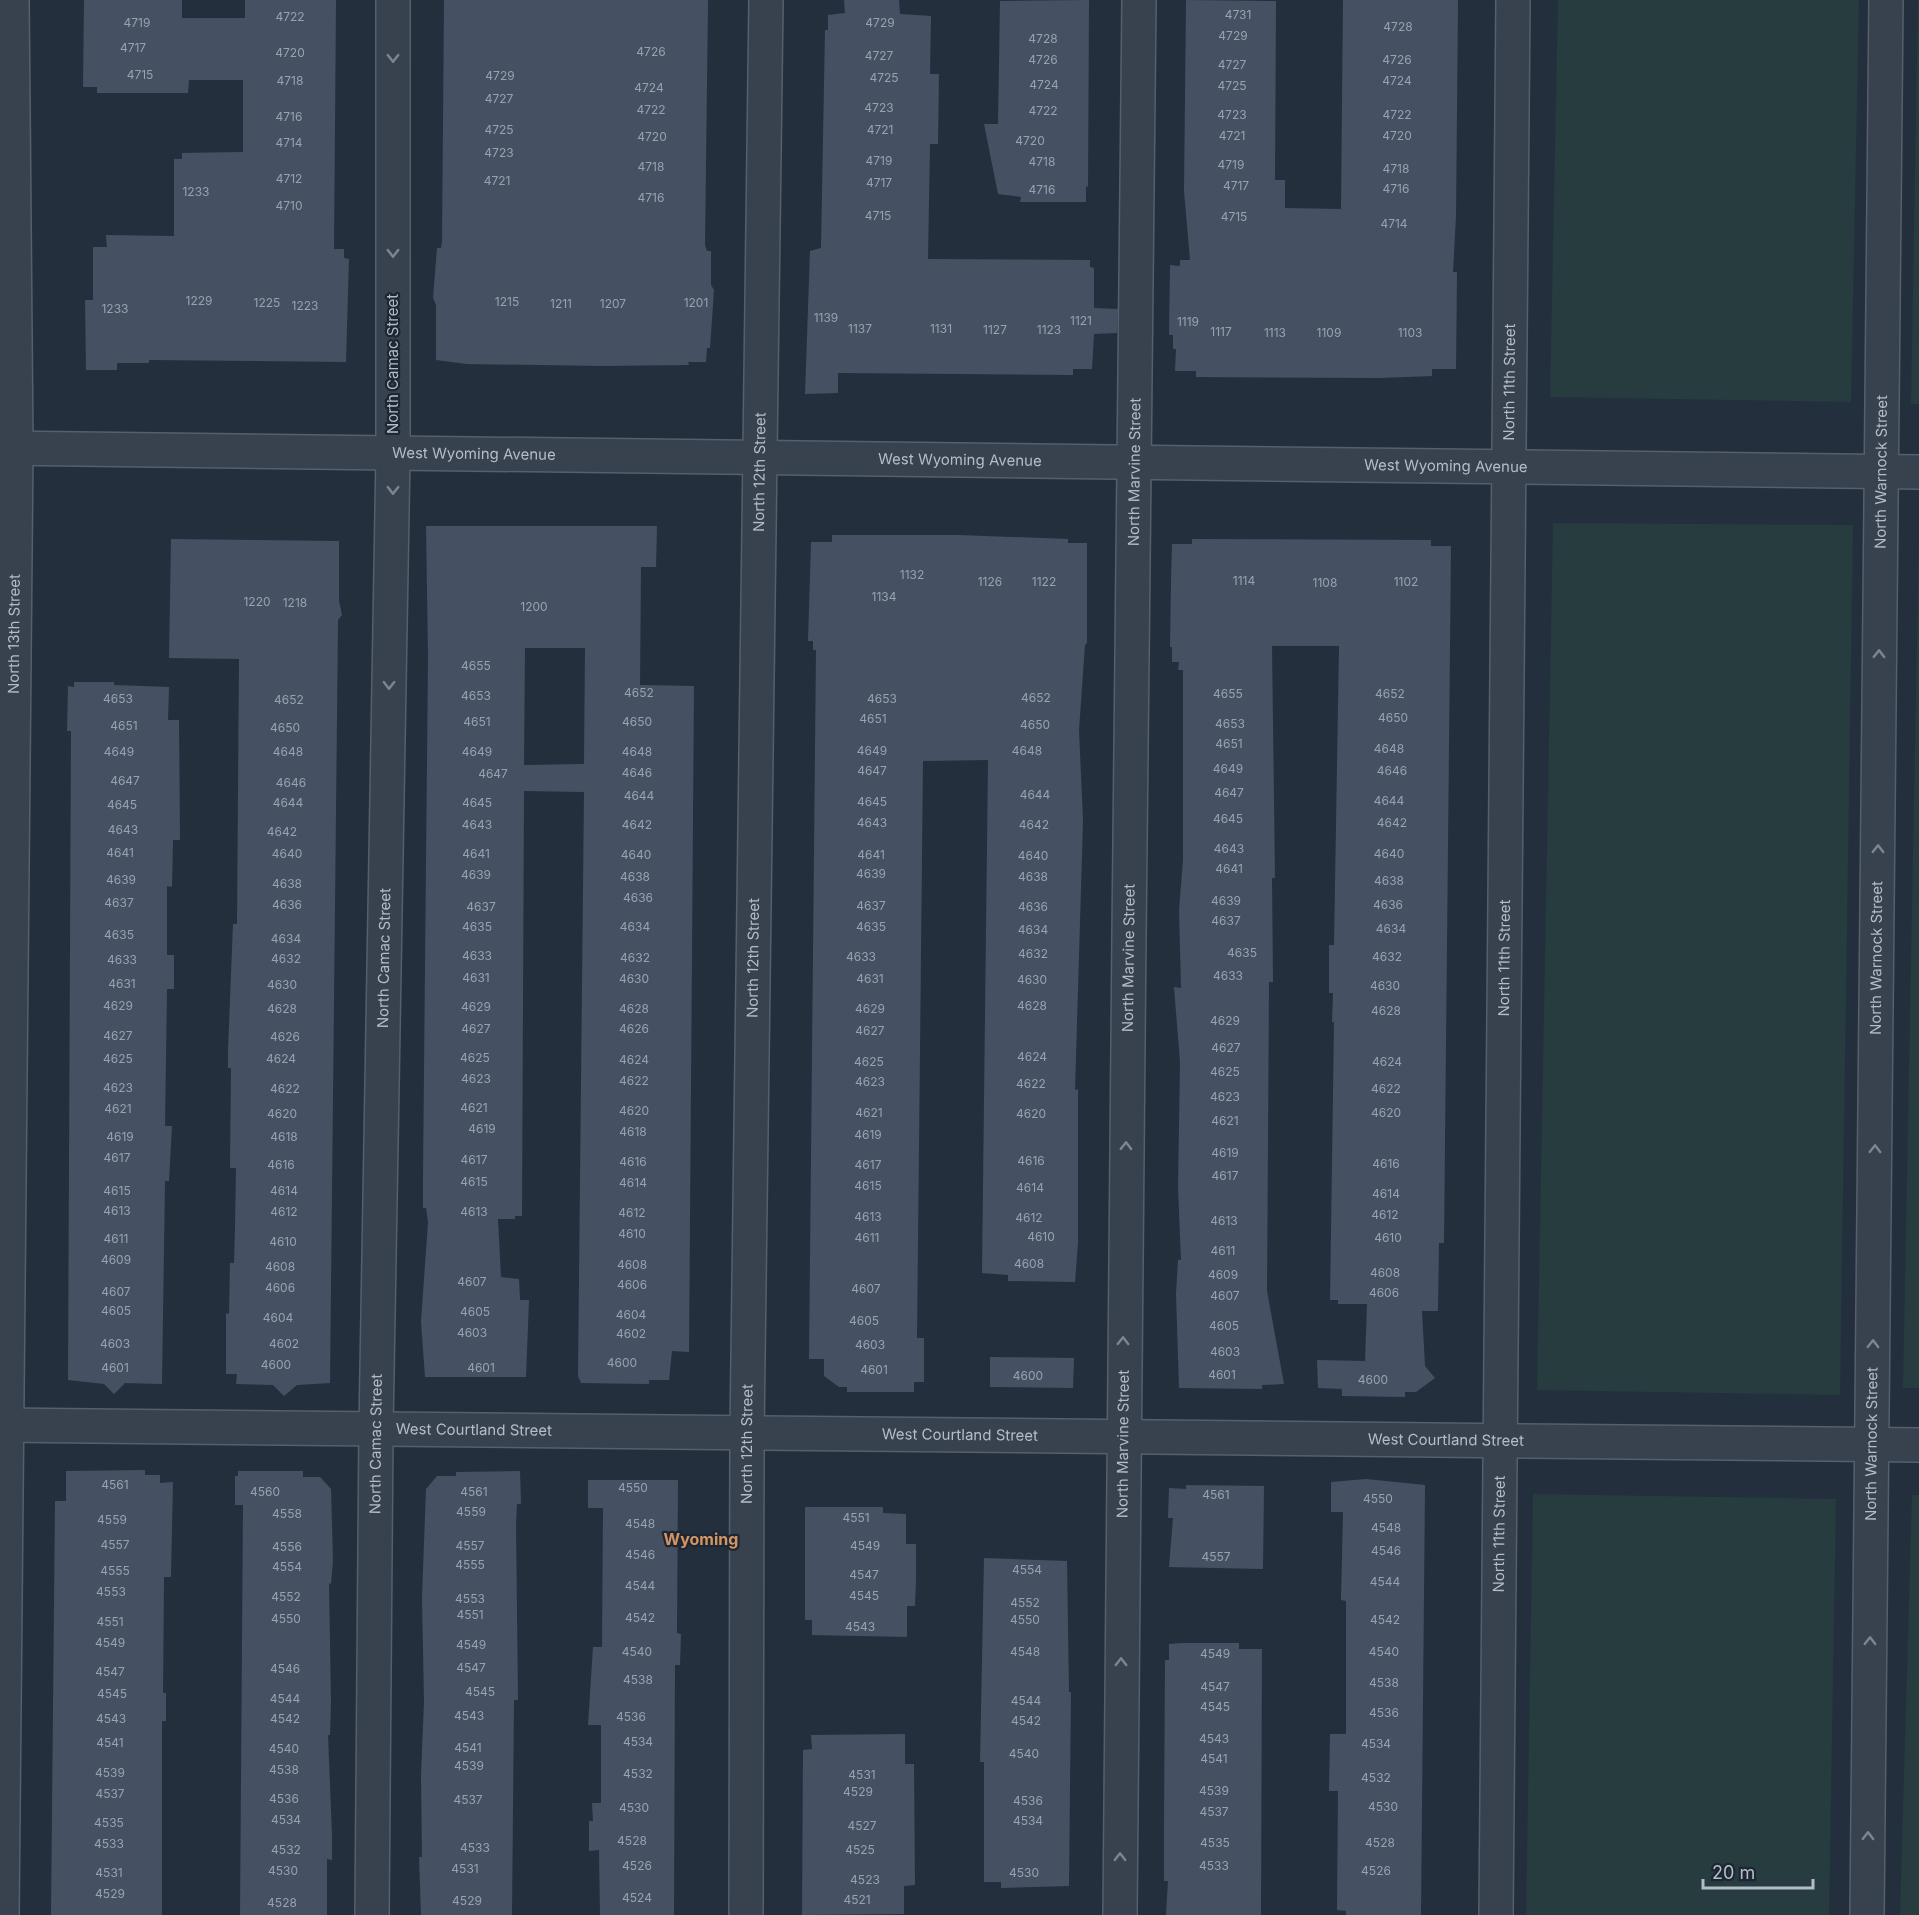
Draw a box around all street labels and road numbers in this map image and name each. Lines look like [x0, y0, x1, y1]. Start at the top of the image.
street label: North Camac Street [383, 294, 402, 434]
street label: North 11th Street [1499, 323, 1519, 441]
street label: North Warnock Street [1871, 395, 1891, 549]
street label: North Marvine Street [1124, 398, 1145, 546]
street label: North 12th Street [749, 412, 770, 532]
street label: West Wyoming Avenue [392, 443, 556, 464]
street label: West Wyoming Avenue [878, 449, 1042, 470]
street label: West Wyoming Avenue [1364, 455, 1528, 476]
street label: North 13th Street [4, 574, 24, 694]
street label: North Warnock Street [1866, 881, 1886, 1035]
street label: North Marvine Street [1118, 884, 1139, 1032]
street label: North Camac Street [373, 888, 394, 1028]
street label: North 12th Street [743, 898, 763, 1018]
street label: North 11th Street [1494, 899, 1514, 1017]
street label: North Warnock Street [1861, 1367, 1881, 1521]
street label: North Marvine Street [1112, 1370, 1133, 1518]
street label: North Camac Street [365, 1374, 386, 1514]
street label: North 12th Street [737, 1384, 757, 1504]
street label: West Courtland Street [396, 1419, 552, 1440]
street label: West Courtland Street [882, 1424, 1038, 1445]
street label: West Courtland Street [1368, 1429, 1524, 1450]
street label: North 11th Street [1489, 1475, 1509, 1593]

